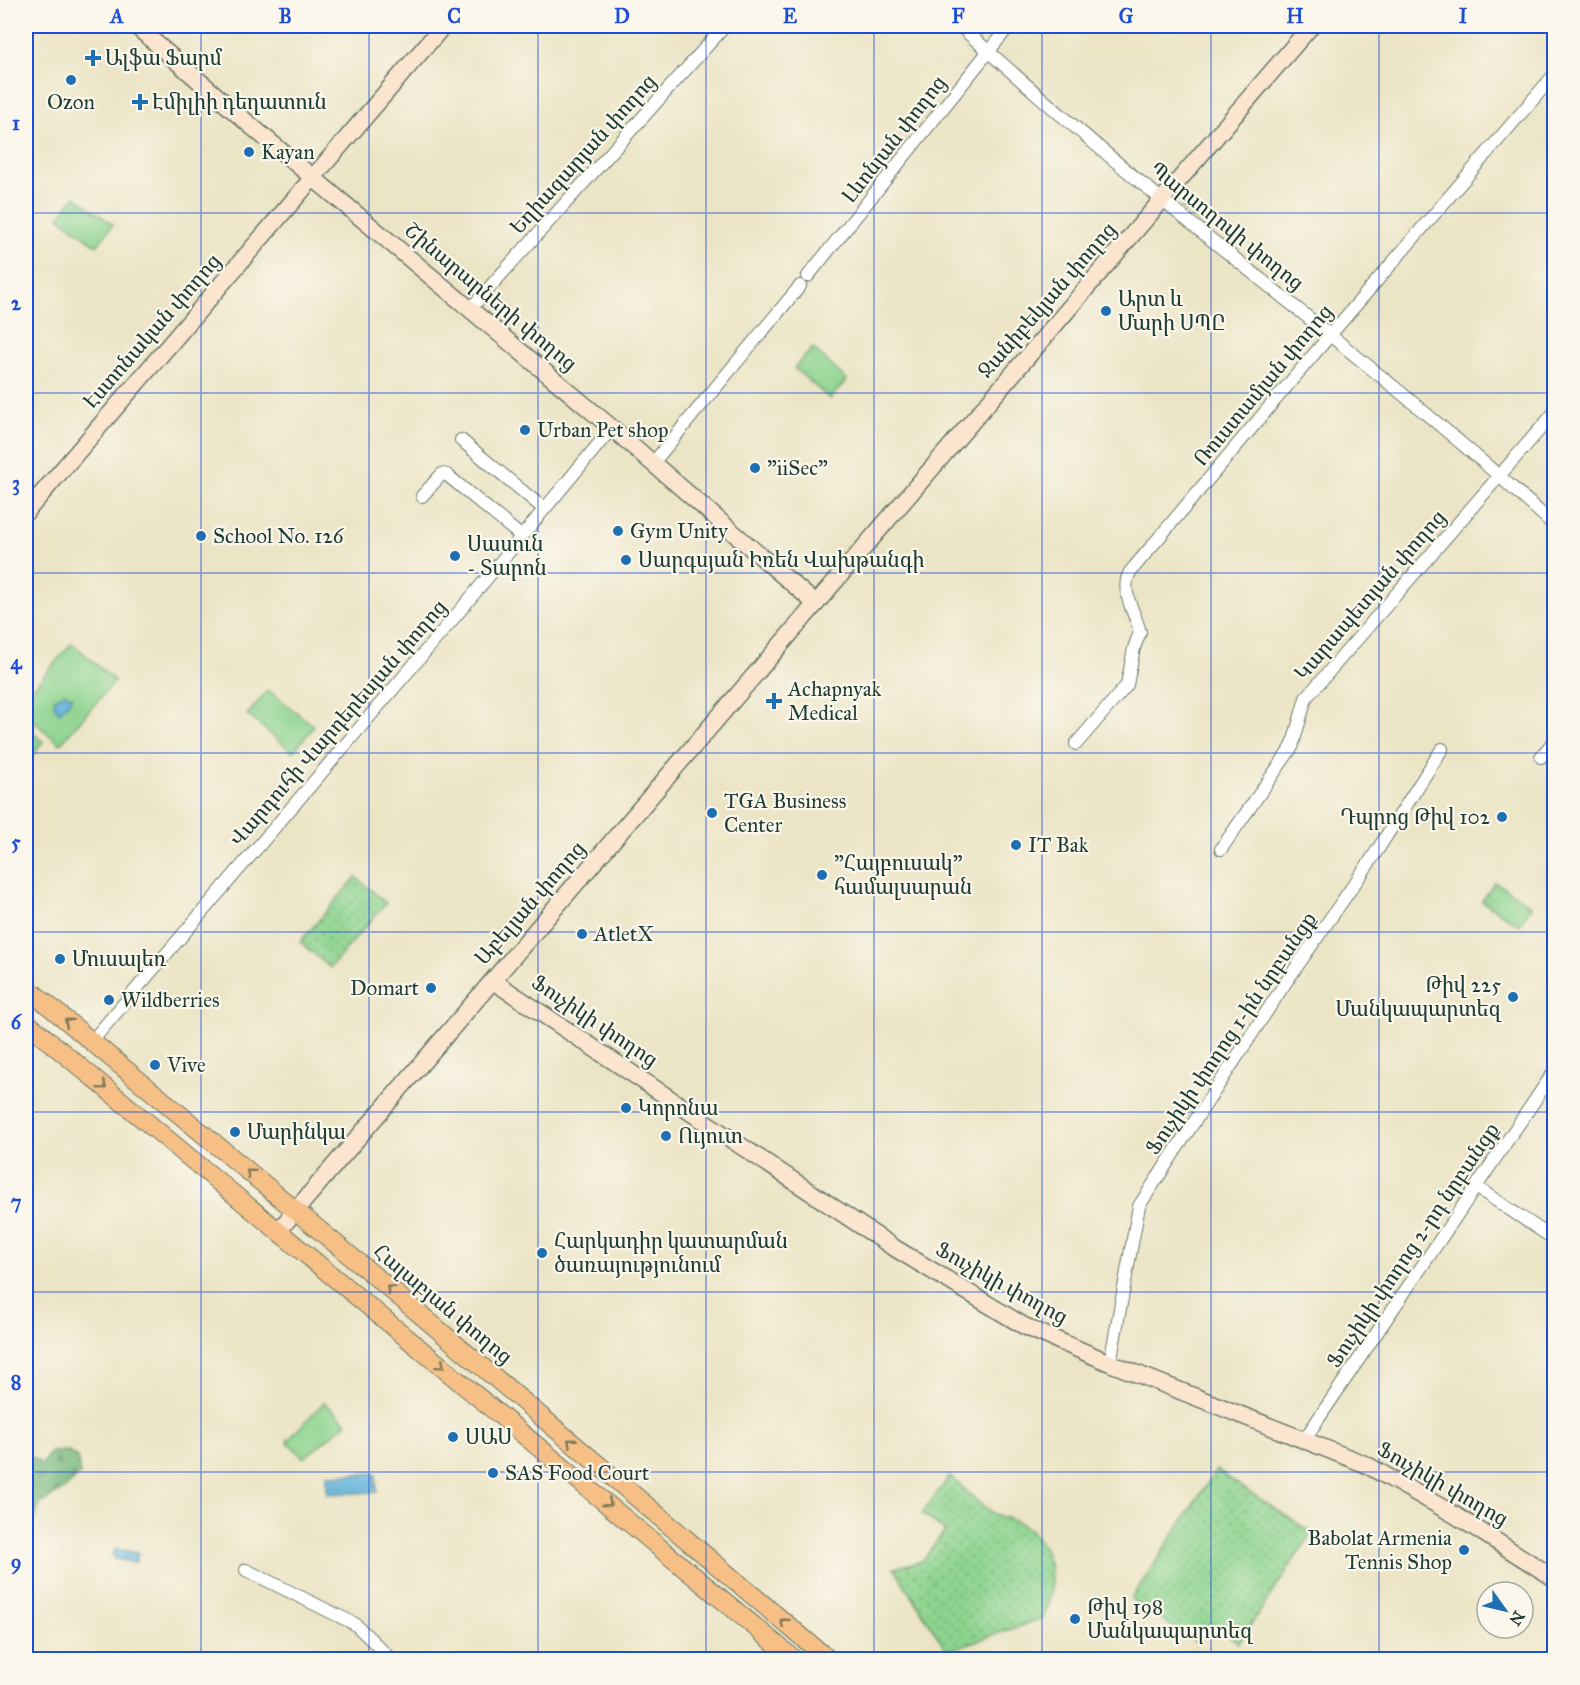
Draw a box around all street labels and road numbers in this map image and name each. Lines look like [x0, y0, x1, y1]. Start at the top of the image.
street label: Եղիազարյան փողոց [504, 69, 662, 239]
street label: Լևոնյան փողոց [836, 70, 952, 208]
street label: Պարսողովի փողոց [1145, 156, 1309, 296]
street label: Շինարարների փողոց [399, 217, 583, 377]
street label: Ջանիբեկյան փողոց [972, 217, 1122, 383]
street label: Էստոնական փողոց [78, 248, 226, 414]
street label: Ռուստամյան փողոց [1188, 299, 1338, 471]
street label: Կարապետյան փողոց [1289, 504, 1451, 686]
street label: Վարդուհի Վարդերեսյան փողոց [224, 594, 452, 852]
street label: Աբելյան փողոց [469, 836, 591, 970]
street label: Ֆուչիկի փողոց 1-ին նրբանցք [1140, 907, 1322, 1159]
street label: Ֆուչիկի փողոց [527, 969, 663, 1073]
street label: Ֆուչիկի փողոց 2-րդ նրբանցք [1321, 1118, 1505, 1372]
street label: Ֆուչիկի փողոց [932, 1236, 1072, 1330]
street label: Հալաբյան փողոց [368, 1238, 518, 1370]
street label: Ֆուչիկի փողոց [1373, 1436, 1513, 1532]

